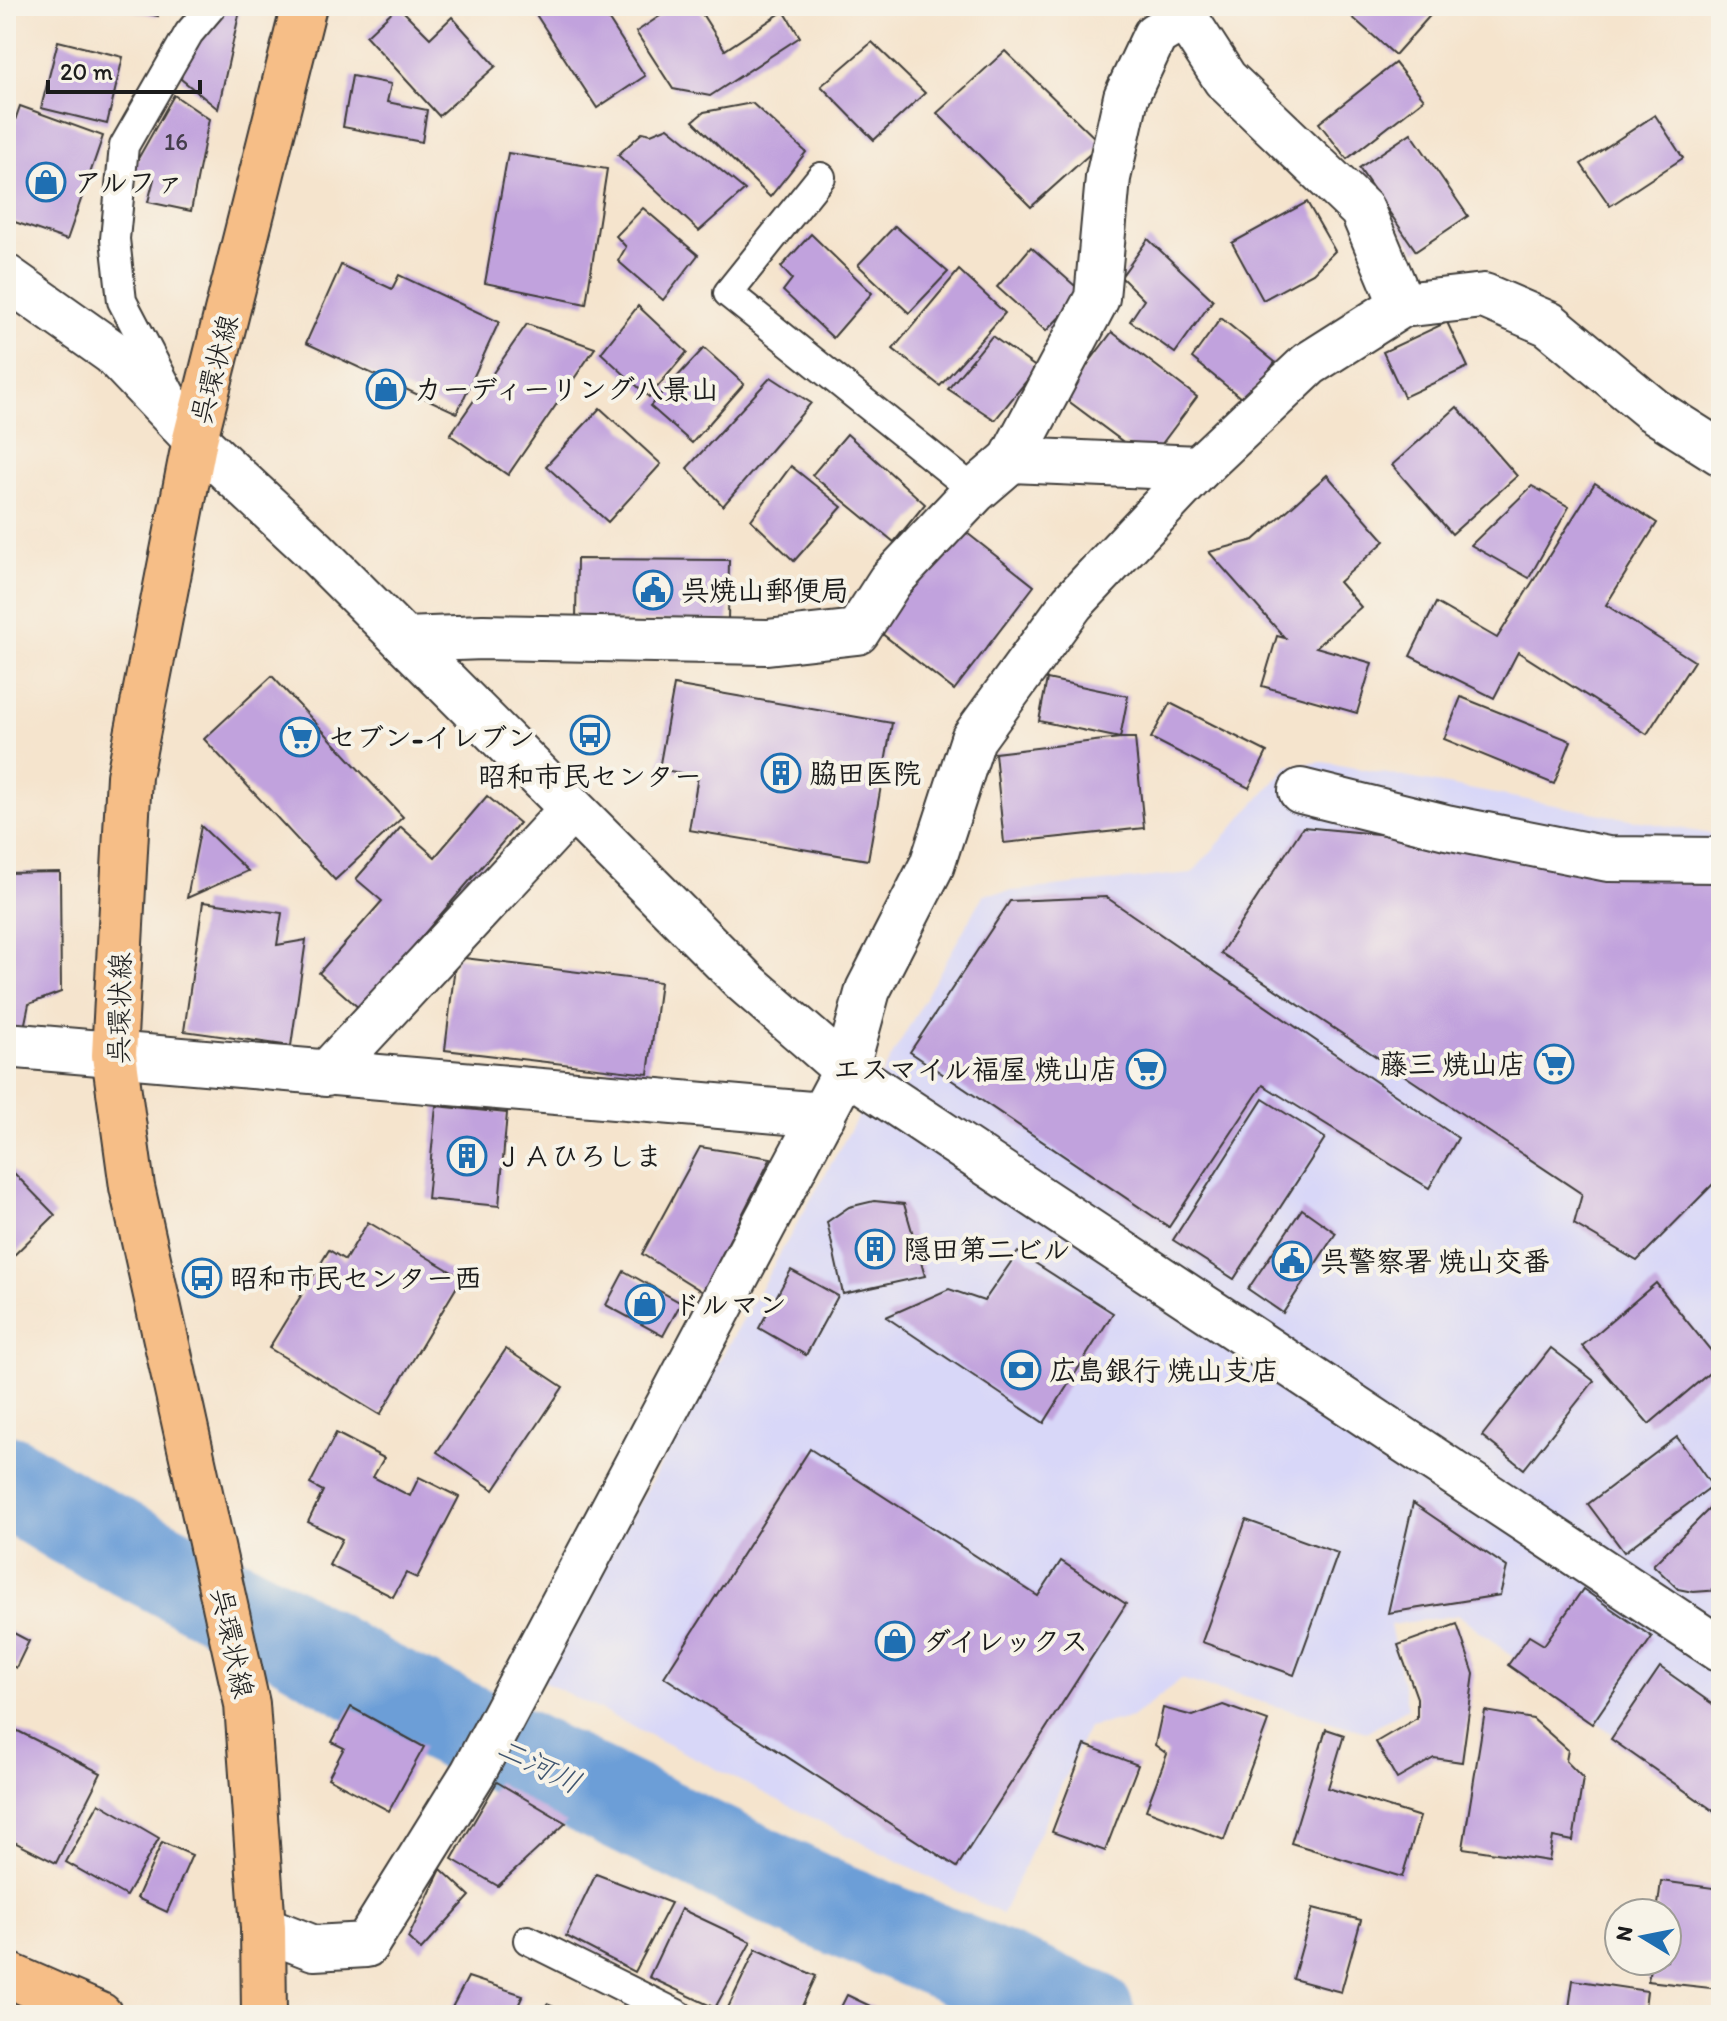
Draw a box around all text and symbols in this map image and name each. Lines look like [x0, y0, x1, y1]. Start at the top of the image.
scale bar [48, 44, 200, 94]
text: 20 m [60, 57, 113, 86]
house number: 16 [164, 127, 188, 156]
shop icon: アルファ [25, 161, 67, 203]
place label: アルファ [74, 165, 184, 199]
street label: 呉環状線 [183, 311, 245, 427]
shop icon: カーディーリング八景山 [365, 368, 407, 410]
place label: カーディーリング八景山 [414, 372, 719, 406]
public building icon: 呉焼山郵便局 [632, 569, 674, 611]
place label: 呉焼山郵便局 [681, 573, 849, 607]
bus stop icon: 昭和市民センター [569, 714, 611, 756]
supermarket icon: セブン-イレブン [279, 716, 321, 758]
place label: セブン-イレブン [328, 720, 535, 754]
building icon: 脇田医院 [760, 752, 802, 794]
place label: 脇田医院 [809, 756, 921, 790]
place label: 昭和市民センター [478, 759, 702, 793]
street label: 呉環状線 [101, 952, 137, 1064]
supermarket icon: 藤三 焼山店 [1533, 1043, 1575, 1085]
place label: 藤三 焼山店 [1380, 1047, 1526, 1081]
supermarket icon: エスマイル福屋 焼山店 [1125, 1048, 1167, 1090]
place label: エスマイル福屋 焼山店 [833, 1052, 1118, 1086]
building icon: ＪＡひろしま [446, 1135, 488, 1177]
place label: ＪＡひろしま [495, 1139, 663, 1173]
building icon: 隠田第二ビル [854, 1228, 896, 1270]
place label: 隠田第二ビル [903, 1232, 1070, 1266]
public building icon: 呉警察署 焼山交番 [1271, 1240, 1313, 1282]
place label: 呉警察署 焼山交番 [1320, 1244, 1550, 1278]
bus stop icon: 昭和市民センター西 [181, 1257, 223, 1299]
place label: 昭和市民センター西 [230, 1261, 482, 1295]
shop icon: ドルマン [624, 1283, 666, 1325]
place label: ドルマン [673, 1287, 787, 1321]
bank icon: 広島銀行 焼山支店 [1000, 1349, 1042, 1391]
place label: 広島銀行 焼山支店 [1049, 1353, 1279, 1387]
street label: 呉環状線 [205, 1585, 261, 1701]
shop icon: ダイレックス [874, 1620, 916, 1662]
place label: ダイレックス [923, 1624, 1088, 1658]
water label: 二河川 [490, 1729, 588, 1801]
north arrow [1603, 1897, 1683, 1977]
text: N [1609, 1924, 1638, 1943]

